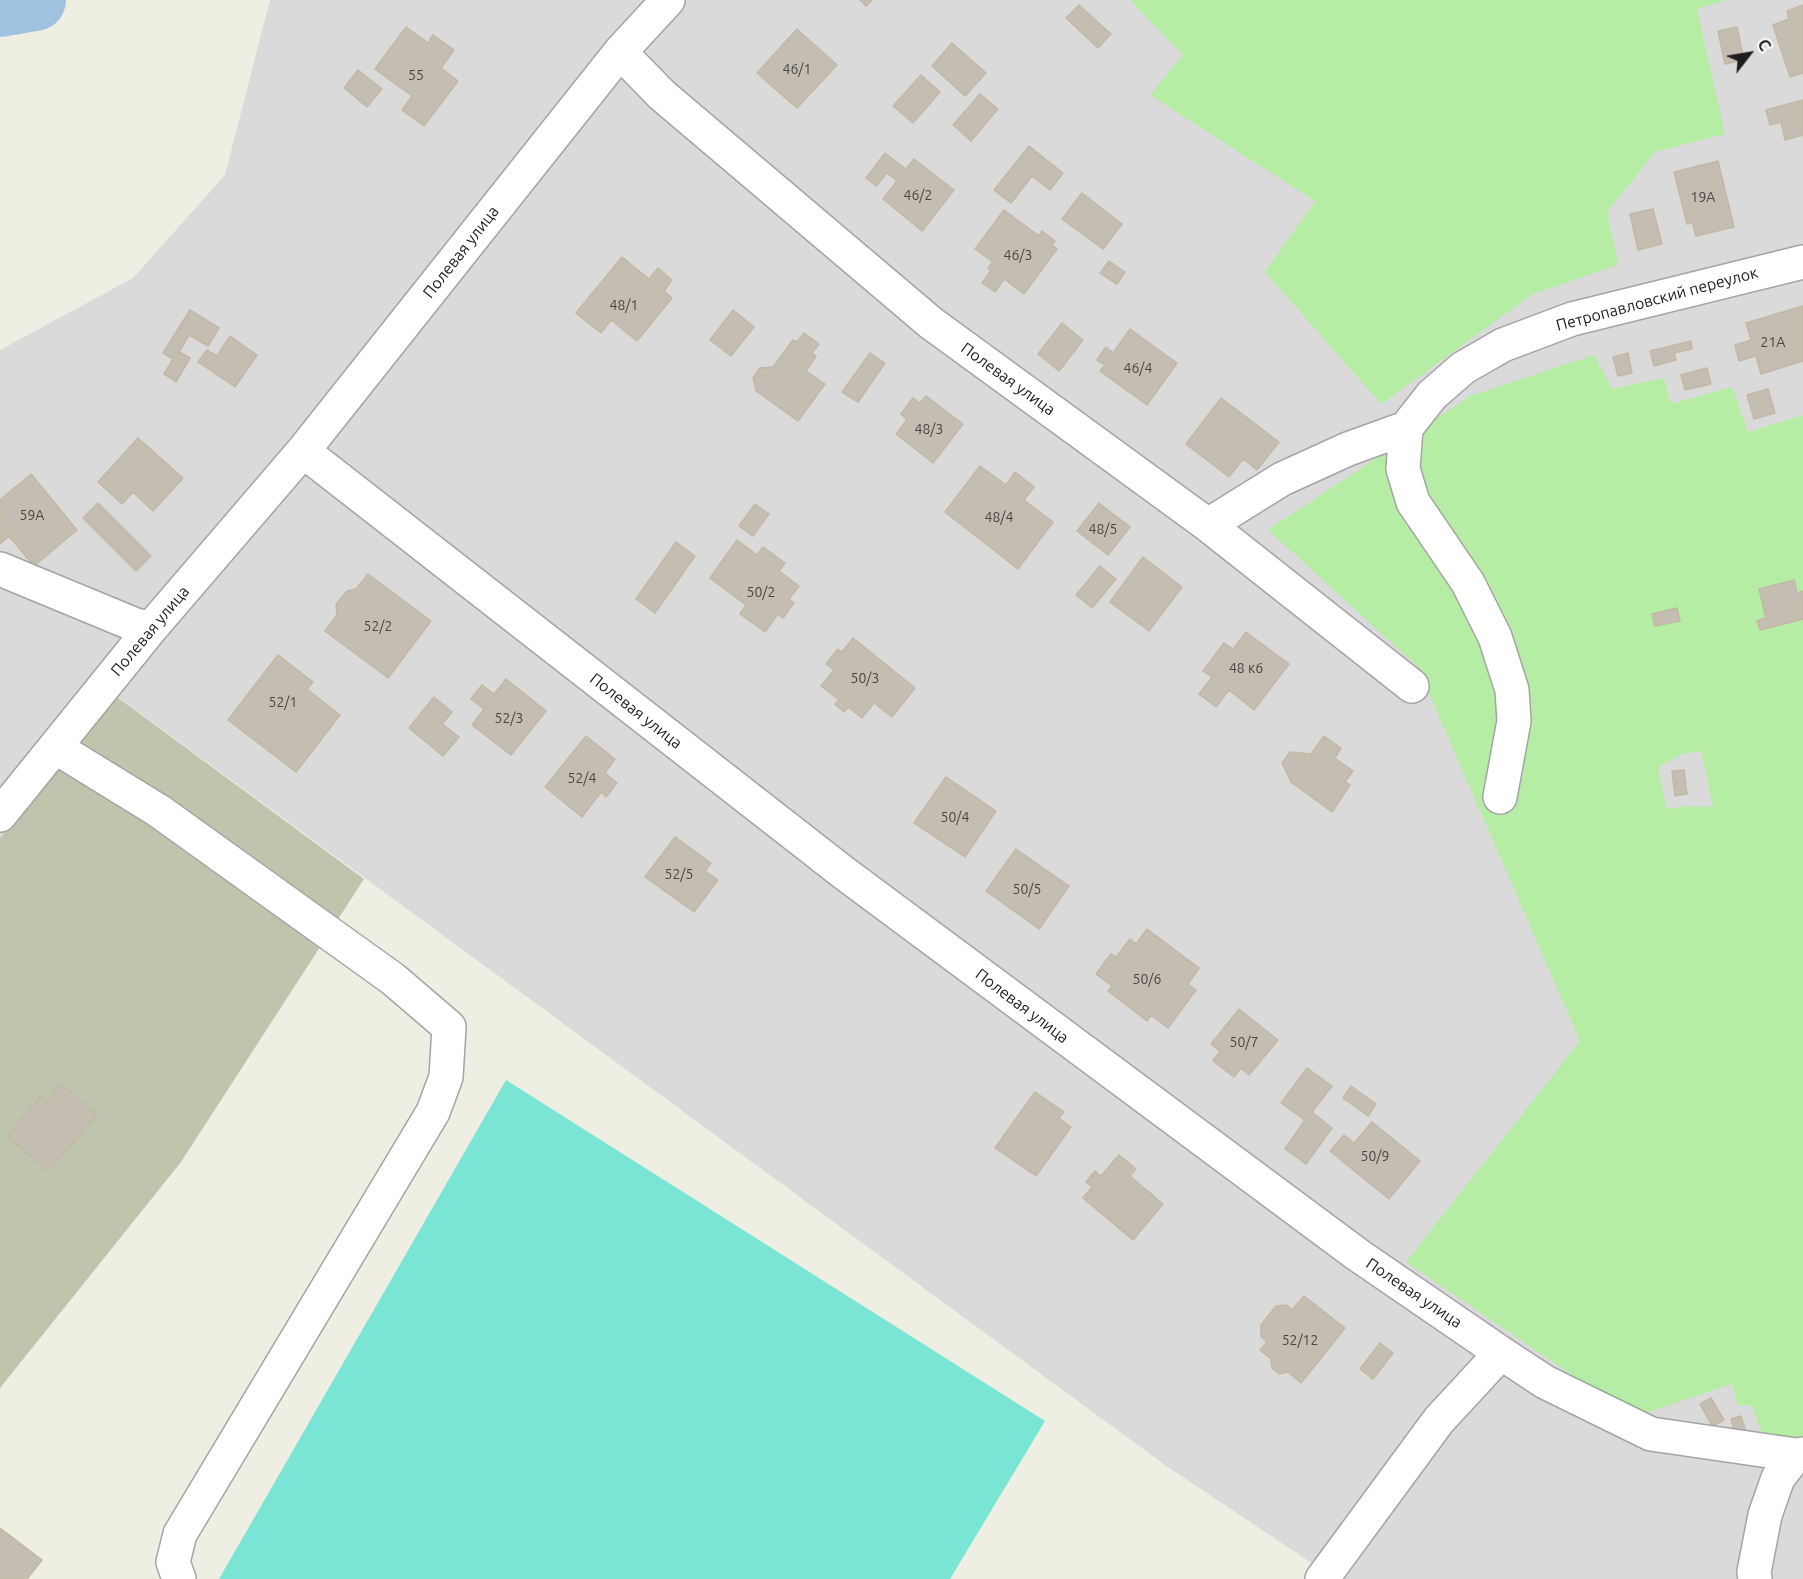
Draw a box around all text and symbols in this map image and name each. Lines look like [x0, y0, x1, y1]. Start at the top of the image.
north arrow [1719, 24, 1779, 84]
text: С [1754, 36, 1775, 54]
house number: 46/1 [783, 61, 811, 77]
house number: 55 [408, 67, 424, 83]
house number: 46/2 [904, 187, 932, 203]
house number: 19А [1691, 189, 1715, 205]
street label: Полевая улица [419, 202, 503, 302]
house number: 46/3 [1004, 247, 1032, 263]
street label: Петропавловский переулок [1554, 263, 1760, 335]
house number: 48/1 [610, 297, 638, 313]
house number: 21А [1761, 334, 1785, 350]
street label: Полевая улица [957, 338, 1059, 420]
house number: 46/4 [1124, 360, 1152, 376]
house number: 48/3 [915, 421, 943, 437]
house number: 59А [20, 507, 44, 523]
house number: 48/4 [985, 509, 1013, 525]
house number: 48/5 [1089, 521, 1117, 537]
street label: Полевая улица [107, 582, 193, 680]
house number: 50/2 [747, 584, 775, 600]
house number: 52/2 [364, 618, 392, 634]
house number: 48 к6 [1229, 660, 1263, 676]
street label: Полевая улица [586, 669, 686, 753]
house number: 50/3 [851, 670, 879, 686]
house number: 52/1 [269, 694, 297, 710]
house number: 52/3 [495, 710, 523, 726]
house number: 52/4 [568, 770, 596, 786]
house number: 50/4 [941, 809, 969, 825]
house number: 52/5 [665, 866, 693, 882]
house number: 50/5 [1013, 881, 1041, 897]
street label: Полевая улица [972, 965, 1072, 1047]
house number: 50/6 [1133, 971, 1161, 987]
house number: 50/7 [1230, 1034, 1258, 1050]
house number: 50/9 [1361, 1148, 1389, 1164]
street label: Полевая улица [1362, 1254, 1466, 1332]
house number: 52/12 [1282, 1332, 1318, 1348]

